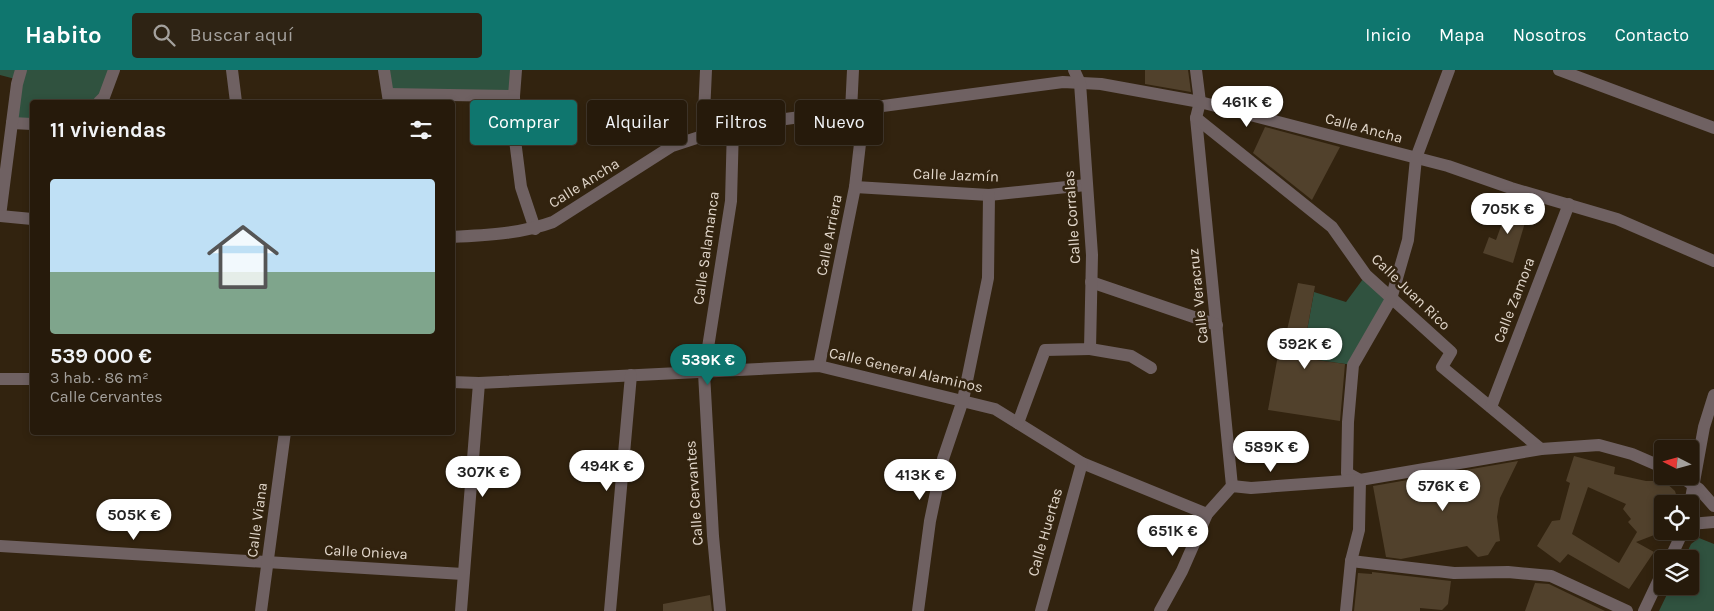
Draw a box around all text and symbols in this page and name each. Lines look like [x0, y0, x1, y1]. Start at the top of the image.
search box [132, 13, 482, 58]
text: Habito [25, 21, 102, 49]
icon: search [150, 21, 178, 49]
text: Buscar aquí [190, 24, 293, 46]
text: Inicio [1365, 24, 1411, 46]
text: Mapa [1439, 24, 1485, 46]
text: Nosotros [1513, 24, 1587, 46]
text: Contacto [1615, 24, 1689, 46]
pin: 461K € [1206, 85, 1288, 128]
text: 461K € [1222, 92, 1272, 111]
chip: Comprar [470, 100, 577, 145]
chip: Alquilar [587, 100, 687, 145]
chip: Filtros [697, 100, 785, 145]
chip: Nuevo [795, 100, 883, 145]
street label: Calle Ancha [1323, 109, 1405, 147]
icon: filters [407, 116, 435, 144]
text: 11 viviendas [50, 118, 166, 142]
street label: Calle Ancha [545, 154, 623, 212]
street label: Calle Jazmín [913, 165, 999, 185]
street label: Calle Corralas [1060, 170, 1084, 264]
street label: Calle Salamanca [689, 190, 723, 306]
pin: 705K € [1467, 192, 1549, 235]
street label: Calle Arriera [812, 193, 846, 277]
text: 705K € [1482, 199, 1534, 218]
icon: home [198, 212, 288, 302]
street label: Calle Veracruz [1184, 247, 1212, 345]
street label: Calle Juan Rico [1368, 250, 1454, 334]
street label: Calle Zamora [1489, 255, 1539, 345]
pin: 592K € [1264, 328, 1346, 370]
text: 592K € [1278, 334, 1332, 353]
text: 539 000 € [50, 344, 152, 368]
pin: 539K € [667, 344, 749, 386]
street label: Calle General Alaminos [827, 344, 985, 396]
text: 539K € [681, 350, 735, 369]
text: 3 hab. · 86 m² [50, 368, 149, 387]
text: Calle Cervantes [50, 387, 163, 406]
pin: 589K € [1230, 430, 1312, 473]
text: 589K € [1244, 437, 1298, 456]
street label: Calle Cervantes [681, 440, 707, 546]
north arrow [1654, 440, 1699, 485]
map controls [1654, 440, 1699, 595]
pin: 494K € [566, 450, 648, 492]
pin: 307K € [442, 456, 524, 498]
text: 494K € [580, 456, 634, 475]
pin: 413K € [879, 458, 961, 501]
text: 307K € [457, 462, 509, 481]
text: 413K € [895, 465, 945, 484]
pin: 576K € [1402, 470, 1484, 512]
text: 576K € [1417, 476, 1469, 495]
street label: Calle Viana [243, 481, 271, 559]
street label: Calle Huertas [1024, 486, 1066, 578]
button: locate [1654, 495, 1699, 540]
pin: 505K € [93, 498, 175, 541]
text: 505K € [107, 505, 161, 524]
pin: 651K € [1132, 514, 1214, 557]
text: 651K € [1148, 521, 1198, 540]
street label: Calle Onieva [324, 541, 408, 563]
button: layers [1654, 550, 1699, 595]

